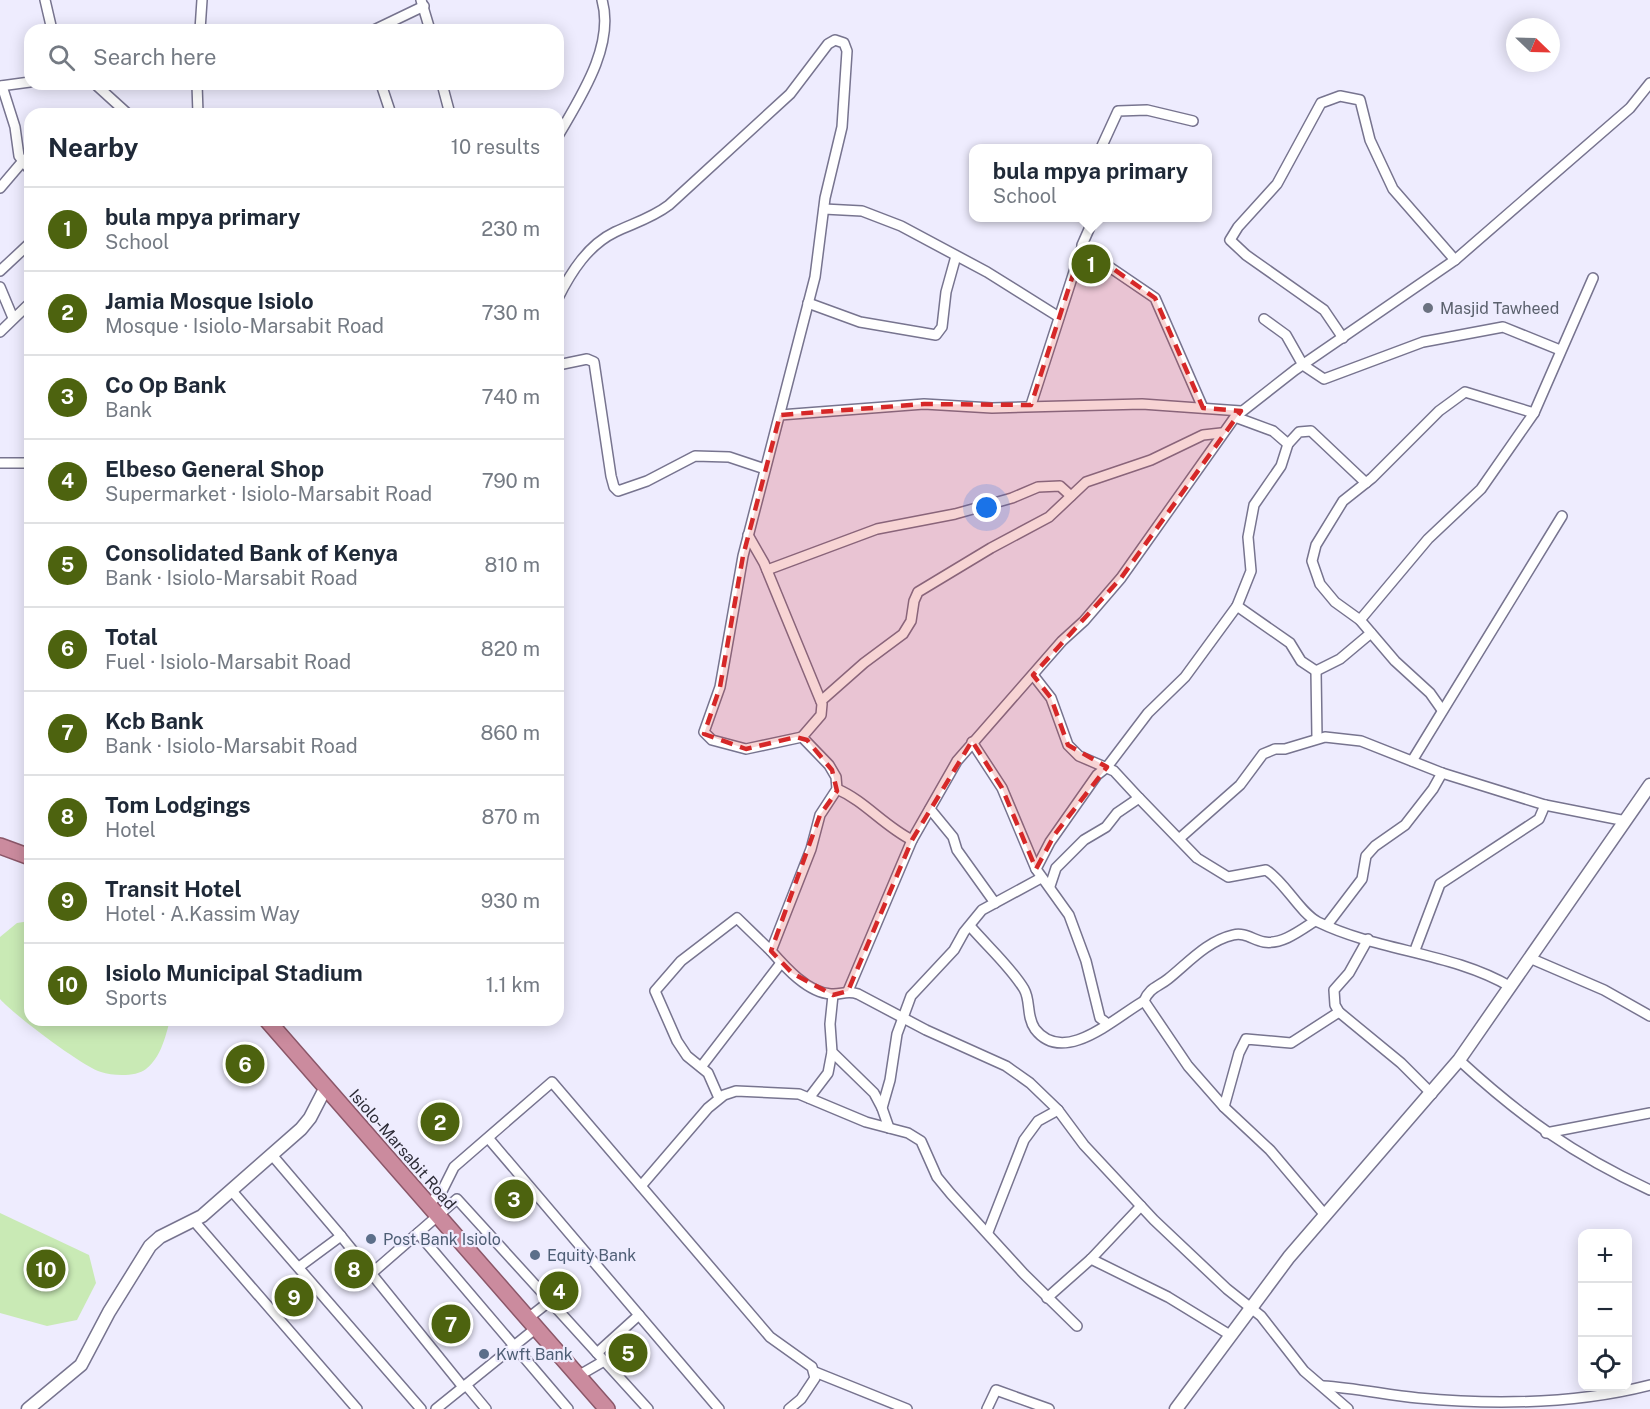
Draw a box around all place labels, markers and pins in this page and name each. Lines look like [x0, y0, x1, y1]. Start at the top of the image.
pin: 1 [1072, 242, 1110, 286]
place label: Masjid Tawheed [1440, 299, 1559, 318]
marker: Masjid Tawheed [1421, 301, 1435, 315]
pin: 6 [226, 1042, 264, 1086]
pin: 2 [420, 1100, 460, 1144]
pin: 3 [494, 1176, 534, 1222]
place label: Post Bank Isiolo [383, 1230, 501, 1249]
marker: Post Bank Isiolo [364, 1232, 378, 1246]
pin: 10 [26, 1246, 66, 1292]
pin: 8 [334, 1246, 374, 1292]
place label: Equity Bank [547, 1246, 636, 1265]
marker: Equity Bank [528, 1248, 542, 1262]
pin: 4 [540, 1268, 578, 1314]
pin: 9 [274, 1274, 314, 1320]
pin: 7 [432, 1302, 470, 1346]
pin: 5 [608, 1330, 648, 1376]
place label: Kwft Bank [496, 1345, 573, 1364]
marker: Kwft Bank [477, 1347, 491, 1361]

